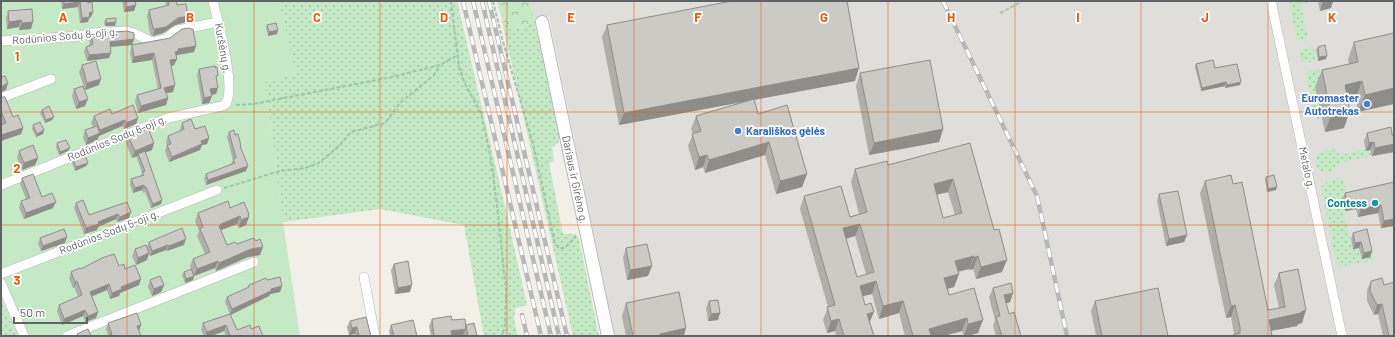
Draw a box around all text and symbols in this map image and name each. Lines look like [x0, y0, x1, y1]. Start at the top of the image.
text: A [59, 9, 68, 25]
text: B [186, 9, 194, 25]
text: C [313, 9, 321, 25]
text: D [440, 9, 448, 25]
text: E [567, 9, 575, 25]
text: F [694, 9, 702, 25]
text: G [820, 9, 828, 25]
text: H [947, 9, 955, 25]
text: I [1076, 9, 1080, 25]
text: J [1201, 9, 1209, 25]
text: K [1328, 9, 1336, 25]
street label: Kuršėnų g. [213, 22, 234, 74]
street label: Rodūnios Sodų 8-oji g. [12, 24, 118, 47]
text: 1 [15, 48, 19, 64]
place label: Euromaster Autotrekas [1302, 91, 1360, 117]
marker: Euromaster Autotrekas [1362, 99, 1372, 109]
street label: Rodūnios Sodų 6-oji g. [65, 112, 168, 163]
place label: Karališkos gėlės [746, 124, 826, 137]
marker: Karališkos gėlės [733, 126, 743, 136]
street label: Dariaus ir Girėno g. [560, 134, 591, 225]
street label: Metalo g. [1297, 146, 1318, 190]
text: 2 [13, 160, 21, 176]
place label: Contess [1327, 196, 1367, 209]
marker: Contess [1370, 198, 1380, 208]
street label: Rodūnios Sodų 5-oji g. [57, 206, 161, 257]
text: 3 [13, 272, 21, 288]
scale bar [14, 299, 87, 325]
text: 50 m [20, 305, 45, 319]

